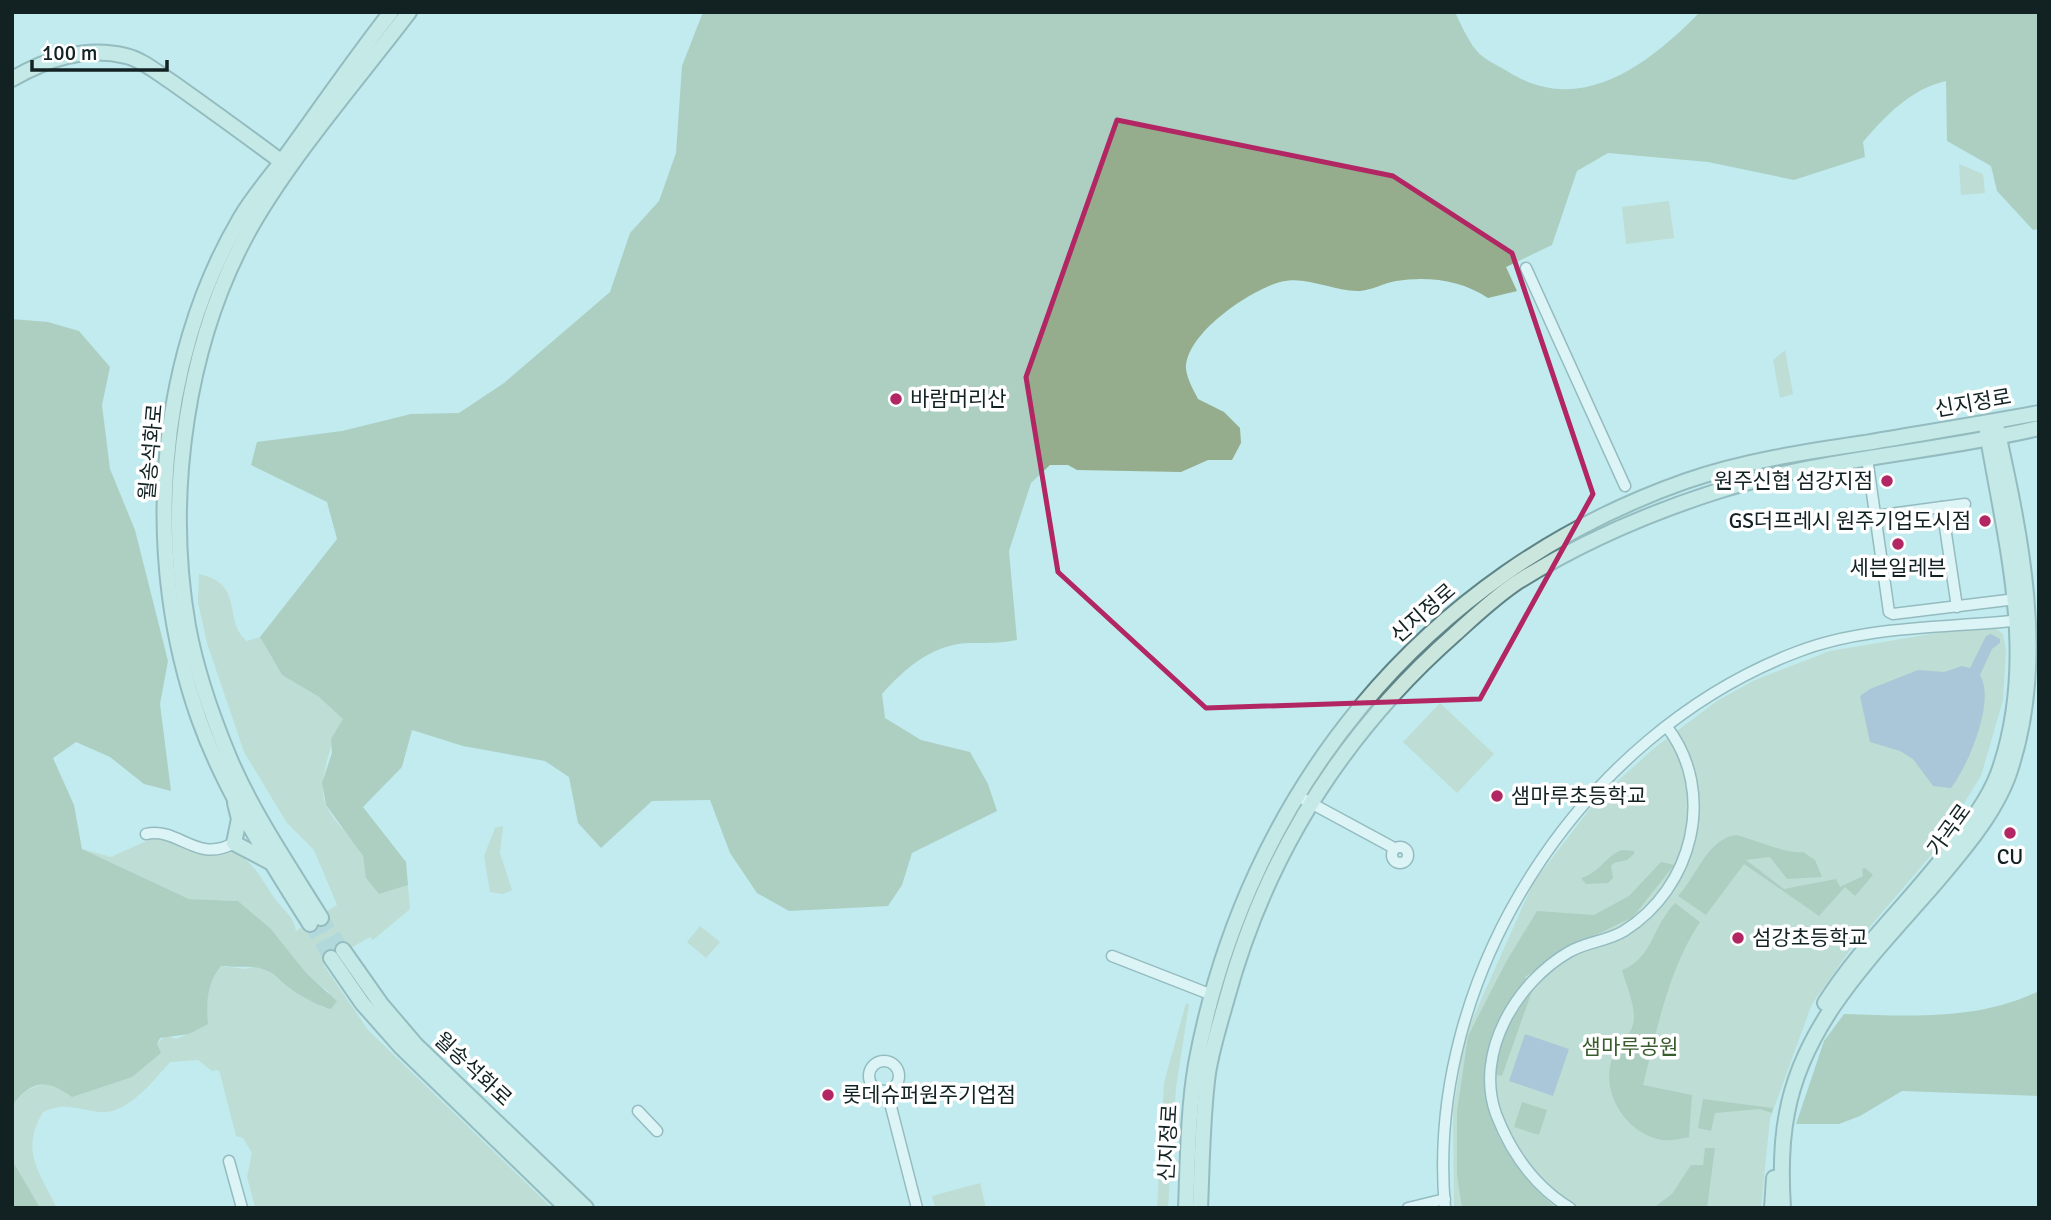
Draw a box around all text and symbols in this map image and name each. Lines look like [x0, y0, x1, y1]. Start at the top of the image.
scale bar [32, 28, 166, 72]
text: 100 m [42, 40, 97, 66]
street label: 신지정로 [1933, 383, 2013, 423]
place label: 바람머리산 [910, 386, 1007, 412]
marker: 바람머리산 [888, 391, 904, 407]
street label: 월송석화로 [134, 403, 168, 501]
place label: 원주신협 섬강지점 [1714, 468, 1873, 494]
marker: 원주신협 섬강지점 [1879, 473, 1895, 489]
place label: GS더프레시 원주기업도시점 [1729, 508, 1971, 534]
marker: GS더프레시 원주기업도시점 [1977, 513, 1993, 529]
marker: 세븐일레븐 [1890, 536, 1906, 552]
place label: 세븐일레븐 [1850, 555, 1946, 581]
street label: 신지정로 [1385, 578, 1461, 648]
place label: 샘마루초등학교 [1511, 783, 1646, 809]
marker: 샘마루초등학교 [1489, 788, 1505, 804]
street label: 가곡로 [1921, 799, 1977, 861]
marker: CU [2002, 825, 2018, 841]
place label: CU [1997, 844, 2023, 870]
place label: 섬강초등학교 [1752, 925, 1868, 951]
marker: 섬강초등학교 [1730, 930, 1746, 946]
street label: 월송석화로 [429, 1027, 517, 1111]
park label: 샘마루공원 [1582, 1034, 1678, 1060]
place label: 롯데슈퍼원주기업점 [842, 1082, 1016, 1108]
marker: 롯데슈퍼원주기업점 [820, 1087, 836, 1103]
street label: 신지정로 [1153, 1104, 1183, 1182]

